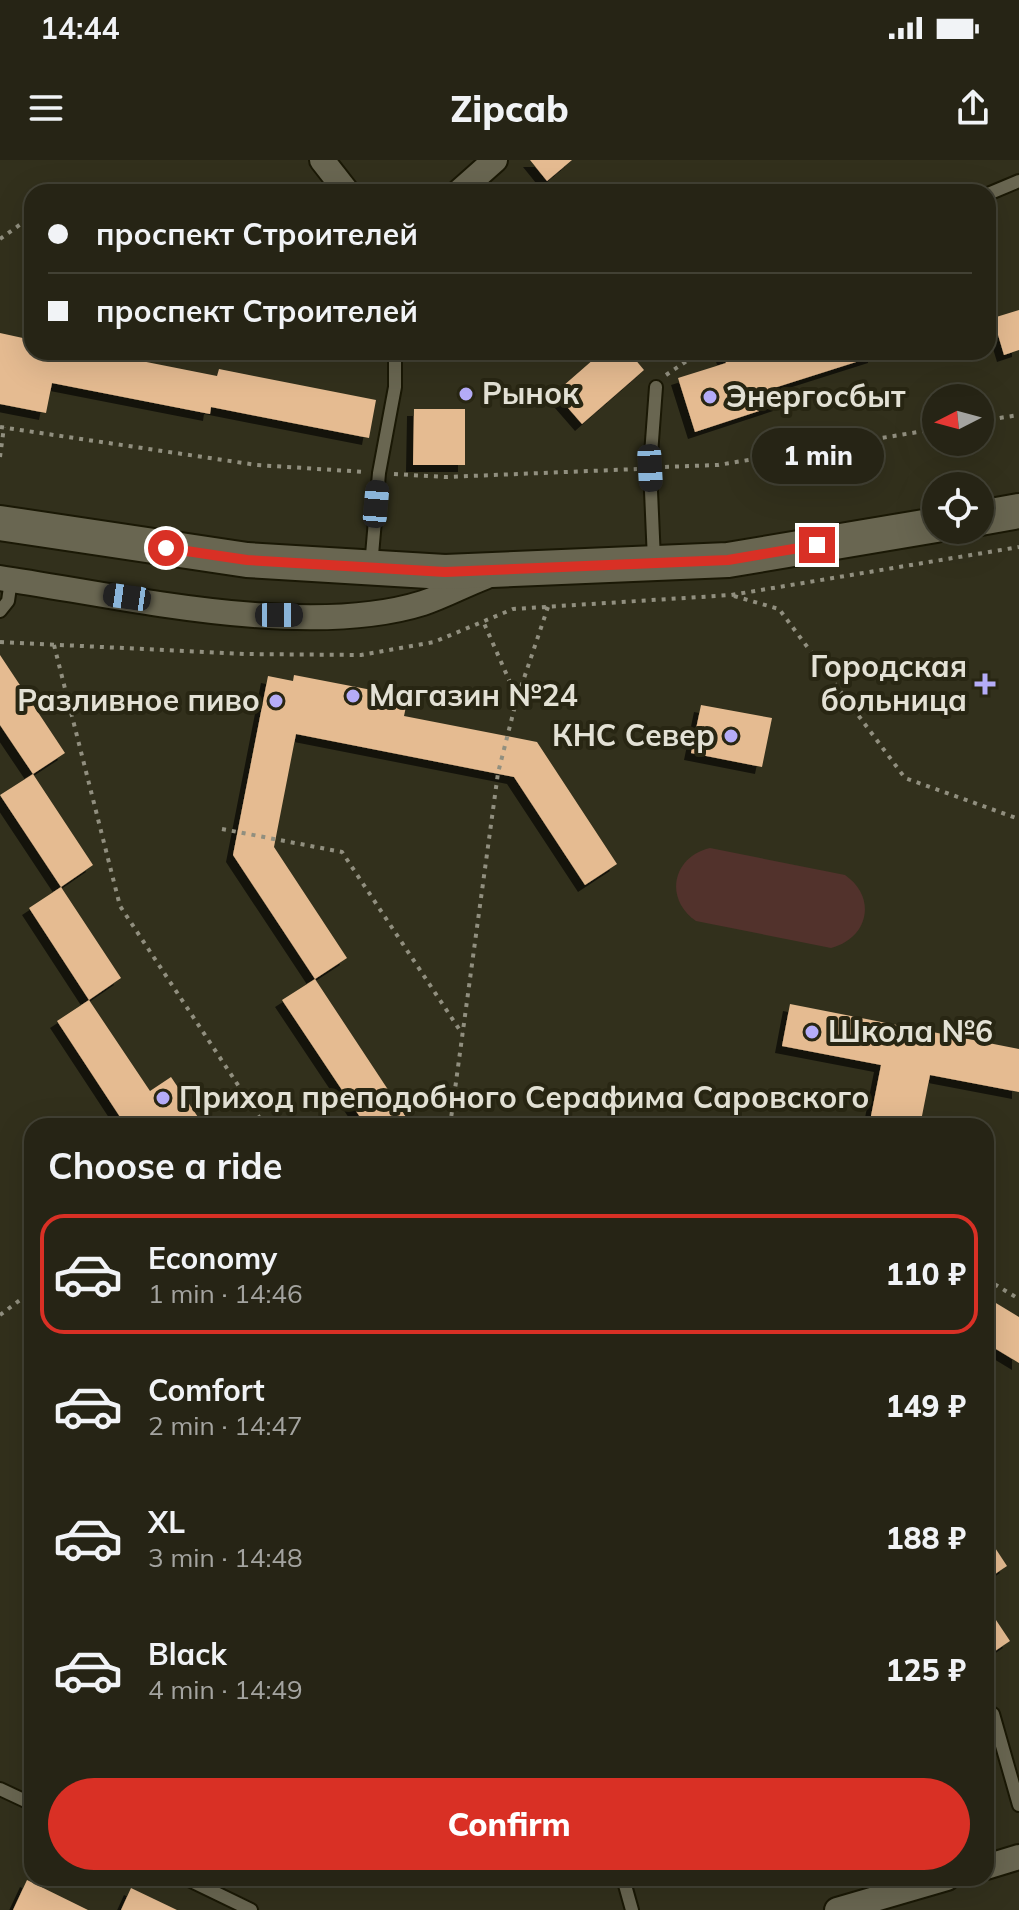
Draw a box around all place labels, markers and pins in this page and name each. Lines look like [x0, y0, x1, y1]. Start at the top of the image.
place label: Рынок [482, 374, 580, 412]
place label: Энергосбыт [726, 377, 906, 415]
marker: Рынок [457, 385, 475, 403]
marker: Энергосбыт [701, 388, 719, 406]
place label: Городская больница [810, 647, 967, 719]
marker: Городская больница [974, 673, 996, 695]
place label: Магазин №24 [369, 676, 578, 714]
place label: Разливное пиво [17, 681, 260, 719]
marker: Магазин №24 [344, 687, 362, 705]
marker: Разливное пиво [267, 692, 285, 710]
place label: КНС Север [552, 716, 715, 754]
marker: КНС Север [722, 727, 740, 745]
place label: Школа №6 [828, 1012, 993, 1050]
marker: Школа №6 [803, 1023, 821, 1041]
place label: Приход преподобного Серафима Саровского [179, 1078, 870, 1116]
marker: Приход преподобного Серафима Саровского [154, 1089, 172, 1107]

